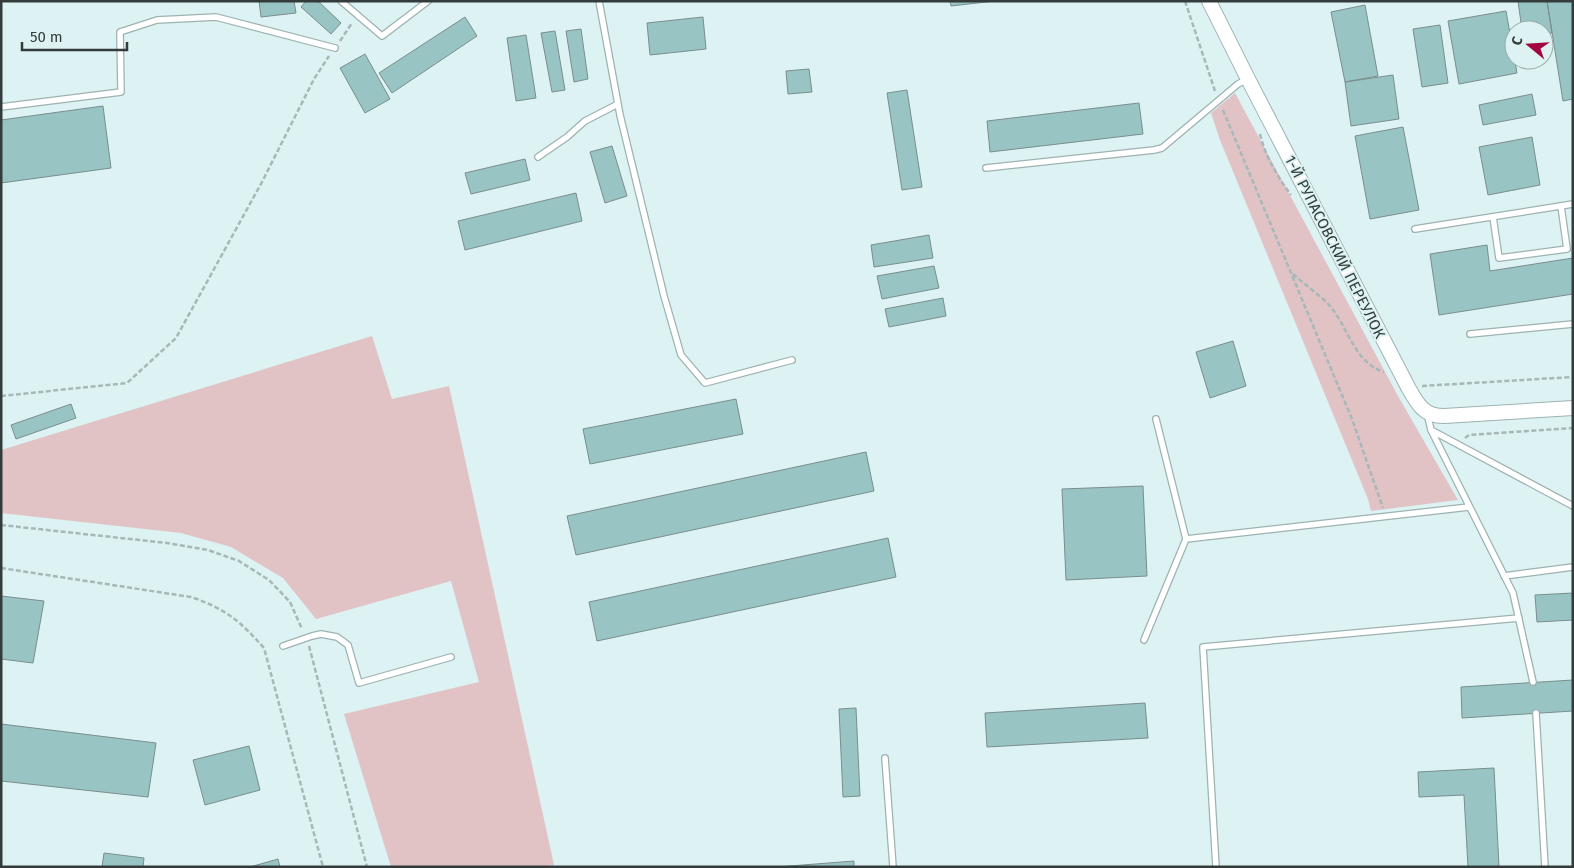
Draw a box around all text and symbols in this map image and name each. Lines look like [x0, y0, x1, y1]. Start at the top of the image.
scale bar [22, 20, 128, 52]
north arrow [1504, 20, 1554, 70]
text: 50 m [30, 28, 63, 46]
text: С [1508, 35, 1526, 48]
street label: 1-Й РУПАСОВСКИЙ ПЕРЕУЛОК [1281, 153, 1389, 342]

